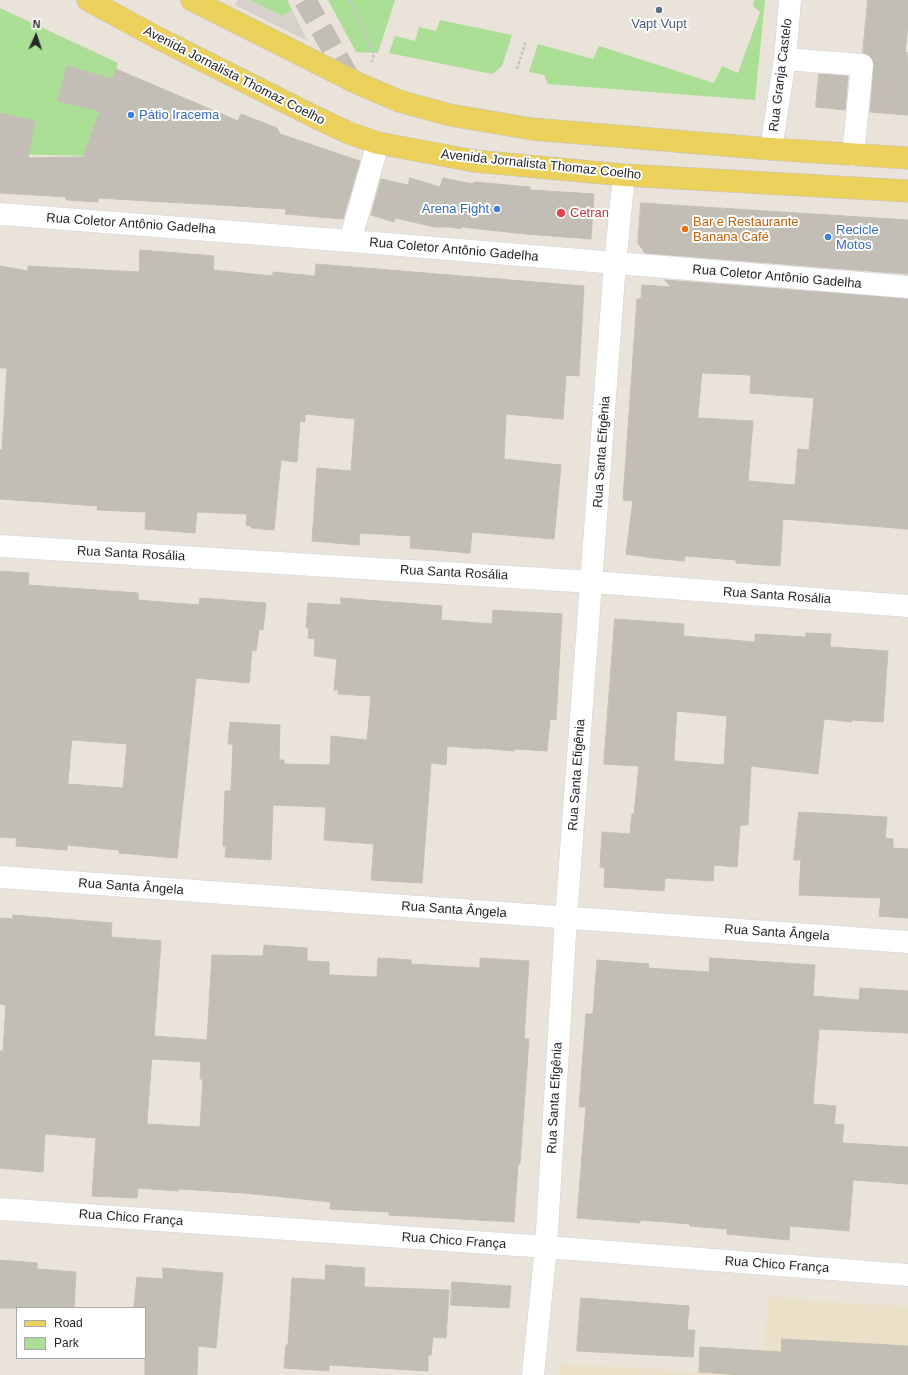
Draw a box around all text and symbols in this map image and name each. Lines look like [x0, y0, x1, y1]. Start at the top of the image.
marker: Vapt Vupt [654, 5, 664, 15]
north arrow [16, 16, 56, 56]
place label: Vapt Vupt [631, 16, 687, 32]
street label: Rua Granja Castelo [766, 17, 796, 133]
text: N [32, 18, 41, 30]
street label: Avenida Jornalista Thomaz Coelho [141, 23, 327, 129]
place label: Pátio Iracema [139, 107, 219, 123]
marker: Pátio Iracema [126, 110, 136, 120]
street label: Avenida Jornalista Thomaz Coelho [440, 147, 642, 183]
place label: Arena Fight [422, 201, 489, 217]
marker: Arena Fight [492, 204, 502, 214]
place label: Cetran [570, 205, 609, 221]
marker: Cetran [555, 207, 567, 219]
street label: Rua Coletor Antônio Gadelha [46, 210, 216, 238]
place label: Bar e Restaurante Banana Café [693, 214, 799, 245]
place label: Recicle Motos [836, 222, 879, 253]
marker: Bar e Restaurante Banana Café [680, 224, 690, 234]
marker: Recicle Motos [823, 232, 833, 242]
street label: Rua Coletor Antônio Gadelha [369, 235, 539, 265]
street label: Rua Coletor Antônio Gadelha [692, 262, 862, 292]
street label: Rua Santa Efigênia [590, 396, 614, 508]
street label: Rua Santa Rosália [76, 543, 186, 565]
street label: Rua Santa Rosália [399, 562, 509, 584]
street label: Rua Santa Rosália [722, 584, 832, 608]
street label: Rua Santa Efigênia [565, 719, 589, 831]
street label: Rua Santa Ângela [78, 876, 184, 898]
street label: Rua Santa Ângela [401, 899, 507, 921]
street label: Rua Santa Ângela [724, 922, 830, 944]
street label: Rua Santa Efigênia [544, 1042, 566, 1154]
street label: Rua Chico França [78, 1207, 184, 1229]
street label: Rua Chico França [401, 1230, 507, 1252]
street label: Rua Chico França [724, 1254, 830, 1276]
legend [16, 1307, 146, 1359]
text: Road [54, 1316, 83, 1330]
text: Park [54, 1336, 79, 1350]

